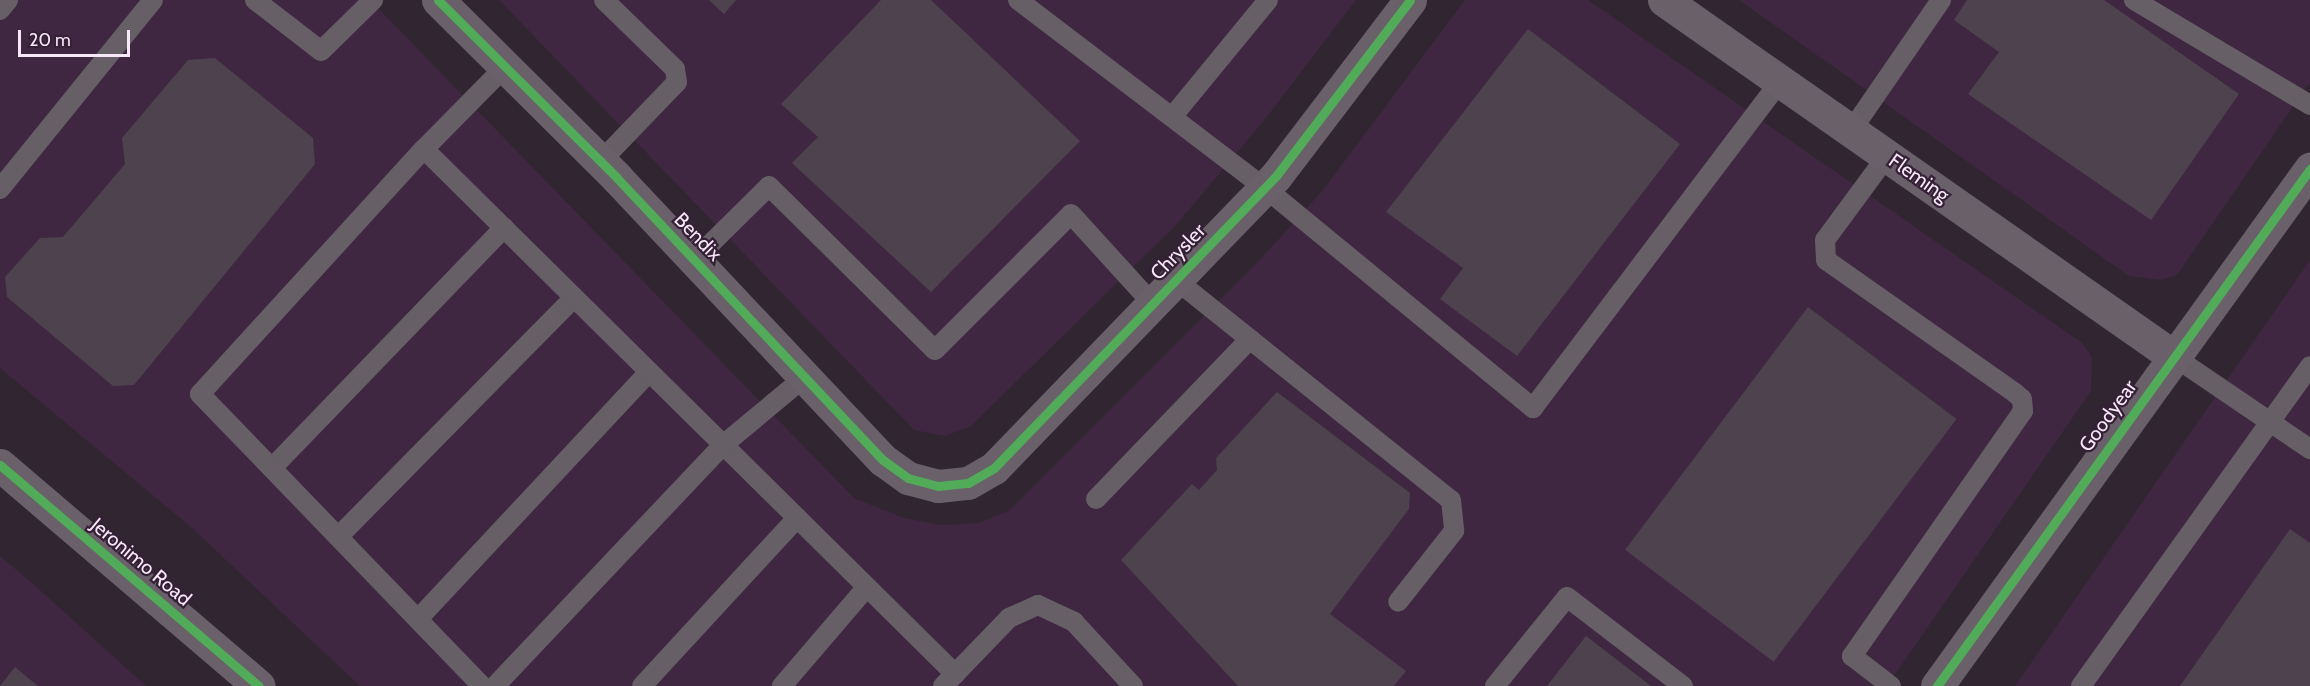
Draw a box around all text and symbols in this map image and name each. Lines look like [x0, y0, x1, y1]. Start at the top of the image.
scale bar [21, 18, 134, 56]
text: 20 m [29, 29, 71, 51]
street label: Fleming [1884, 149, 1954, 207]
street label: Bendix [669, 208, 727, 266]
street label: Chrysler [1145, 219, 1211, 285]
street label: Goodyear [2074, 376, 2142, 456]
street label: Jeronimo Road [86, 513, 196, 611]

